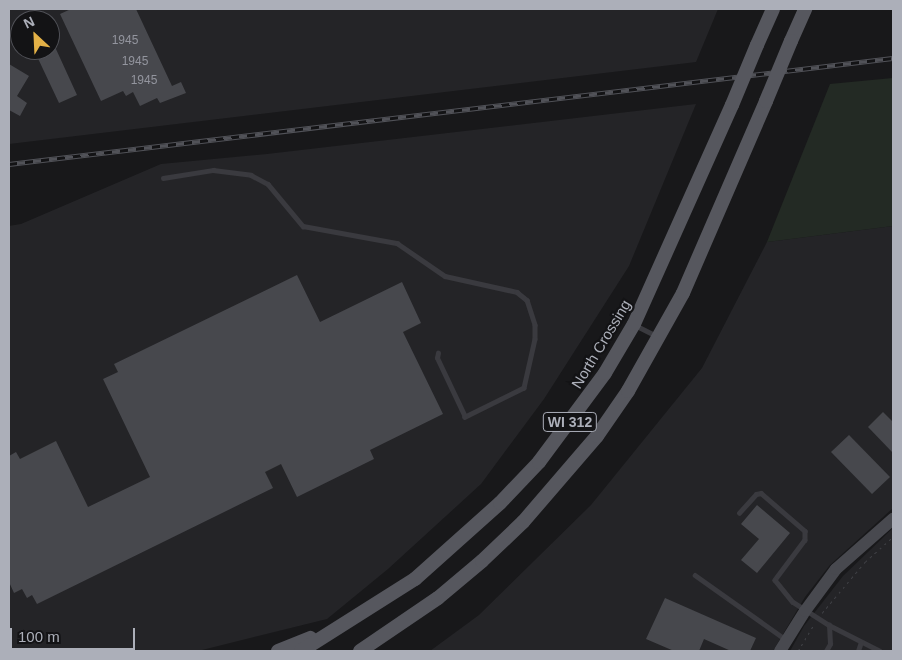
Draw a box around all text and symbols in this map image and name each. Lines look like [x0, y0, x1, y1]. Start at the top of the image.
north arrow [10, 10, 60, 60]
text: N [21, 13, 37, 32]
house number: 1945 [112, 34, 138, 48]
house number: 1945 [122, 55, 148, 69]
house number: 1945 [131, 74, 157, 88]
street label: North Crossing [568, 296, 634, 392]
road number: WI 312 [542, 411, 598, 434]
scale bar [12, 618, 138, 650]
text: 100 m [18, 628, 60, 645]

